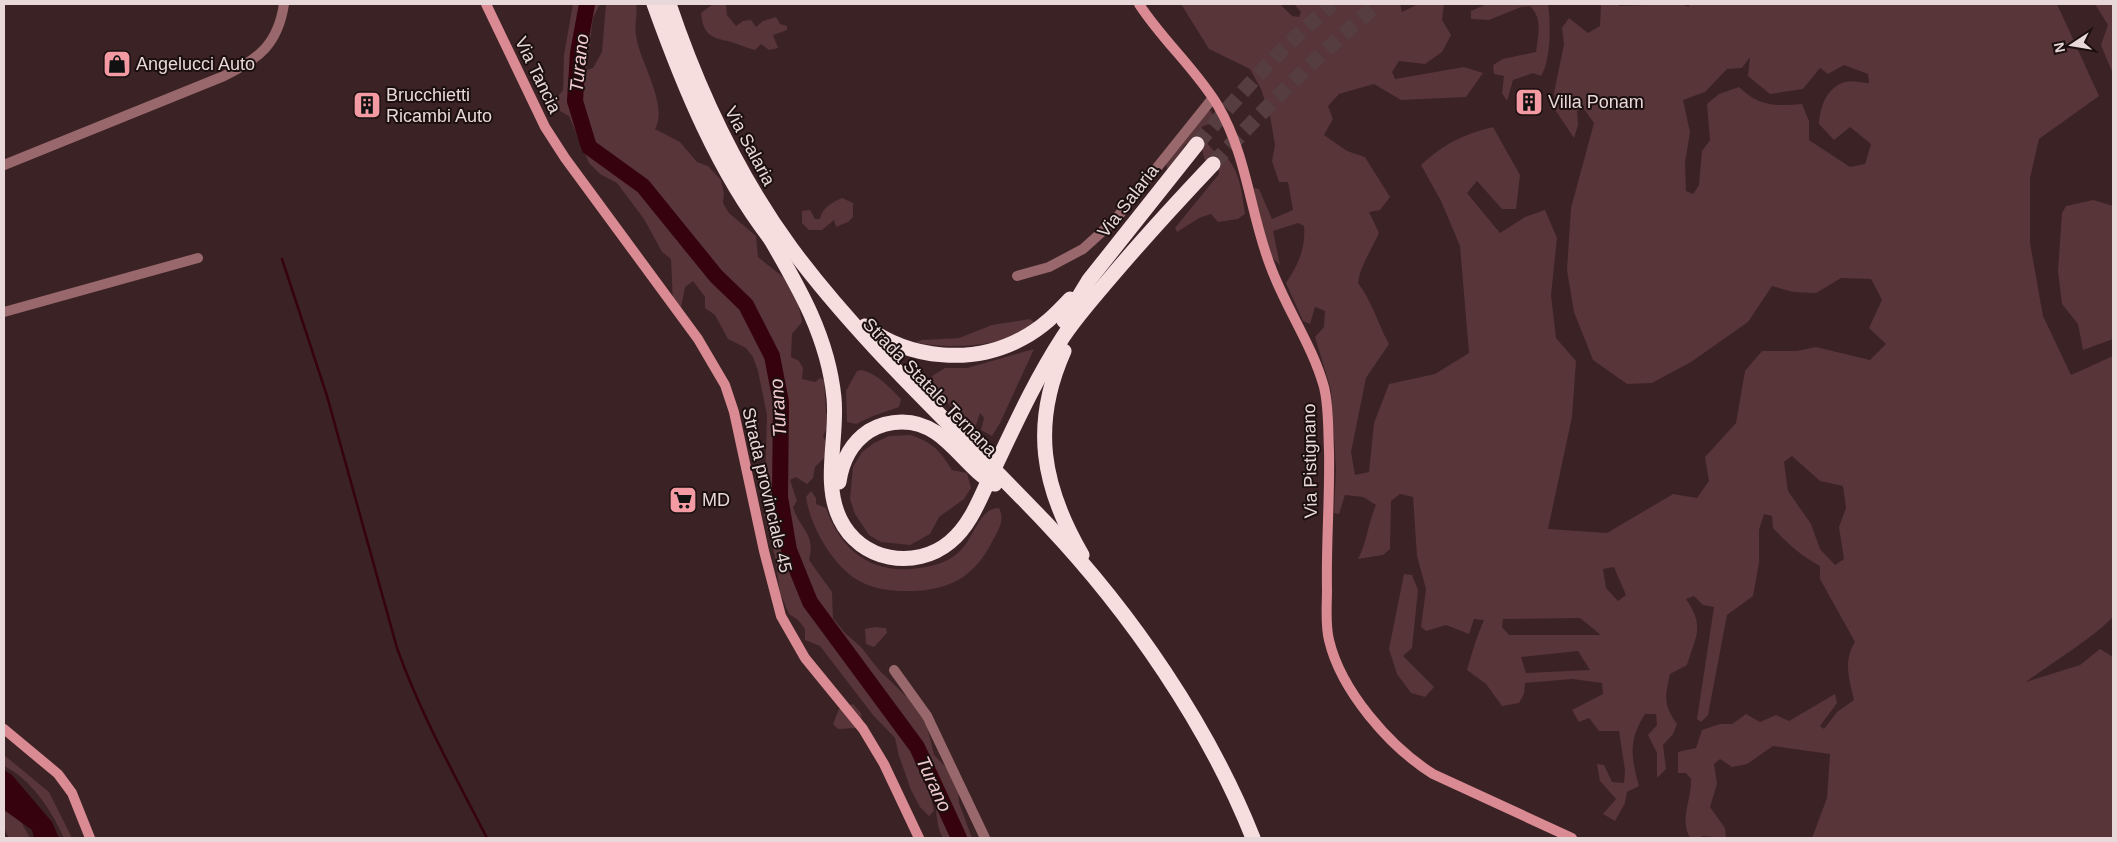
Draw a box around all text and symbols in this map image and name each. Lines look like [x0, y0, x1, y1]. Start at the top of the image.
north arrow [2047, 20, 2097, 70]
water label: Turano [565, 33, 593, 93]
street label: Via Tancia [511, 34, 565, 117]
text: N [2050, 41, 2068, 54]
shop icon: Angelucci Auto [102, 49, 132, 79]
place label: Angelucci Auto [136, 54, 255, 74]
place label: Brucchietti Ricambi Auto [386, 85, 492, 126]
building icon: Villa Ponam [1514, 87, 1544, 117]
building icon: Brucchietti Ricambi Auto [352, 90, 382, 120]
place label: Villa Ponam [1548, 92, 1644, 112]
street label: Via Salaria [721, 103, 780, 190]
street label: Via Salaria [1093, 160, 1163, 241]
street label: Strada Statale Ternana [859, 314, 1002, 461]
water label: Turano [765, 378, 791, 438]
street label: Via Pistignano [1299, 403, 1321, 519]
street label: Strada provinciale 45 [738, 405, 796, 575]
supermarket icon: MD [668, 485, 698, 515]
place label: MD [702, 490, 730, 510]
water label: Turano [912, 753, 956, 815]

